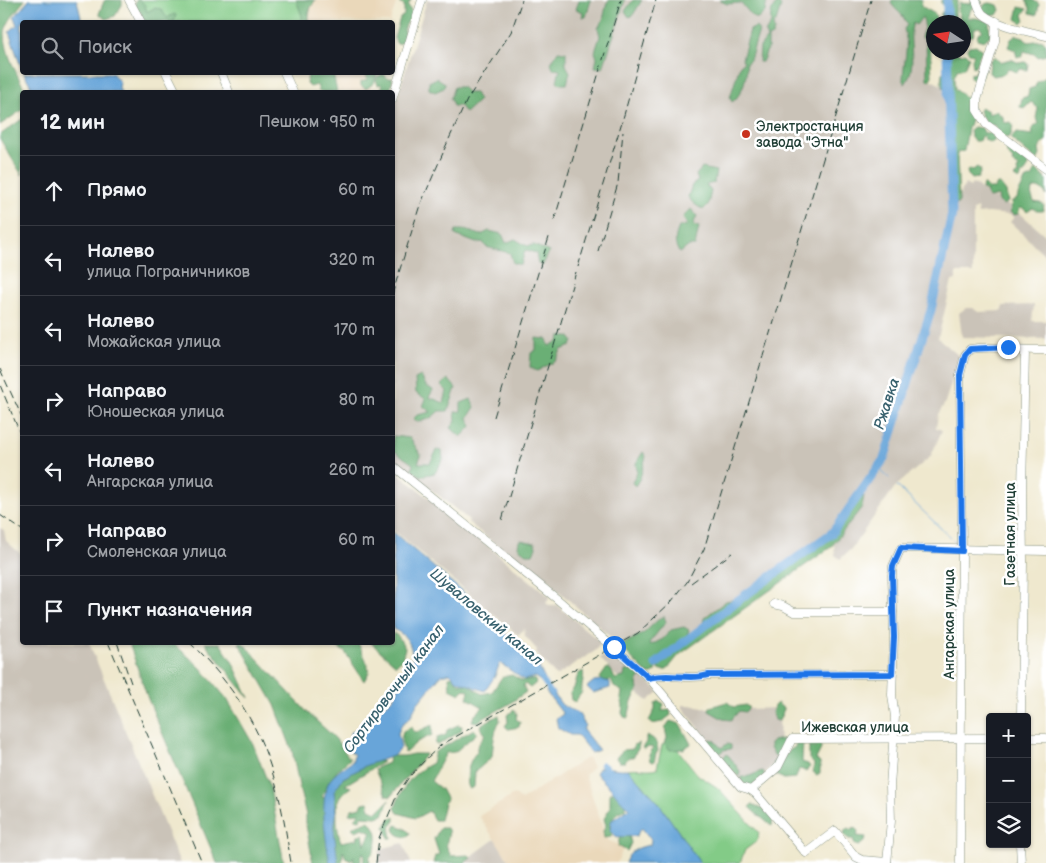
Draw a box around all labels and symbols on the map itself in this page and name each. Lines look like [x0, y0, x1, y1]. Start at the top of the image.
north arrow [926, 15, 971, 60]
place label: Электростанция завода "Этна" [756, 118, 864, 151]
marker: Электростанция завода "Этна" [740, 128, 752, 140]
route end [997, 336, 1020, 359]
water label: Ржавка [870, 376, 904, 432]
street label: Газетная улица [1002, 482, 1019, 586]
water label: Шуваловский канал [426, 564, 547, 670]
street label: Ангарская улица [941, 568, 958, 680]
water label: Сортировочный канал [339, 621, 449, 757]
route start [603, 636, 626, 659]
street label: Ижевская улица [801, 719, 910, 736]

